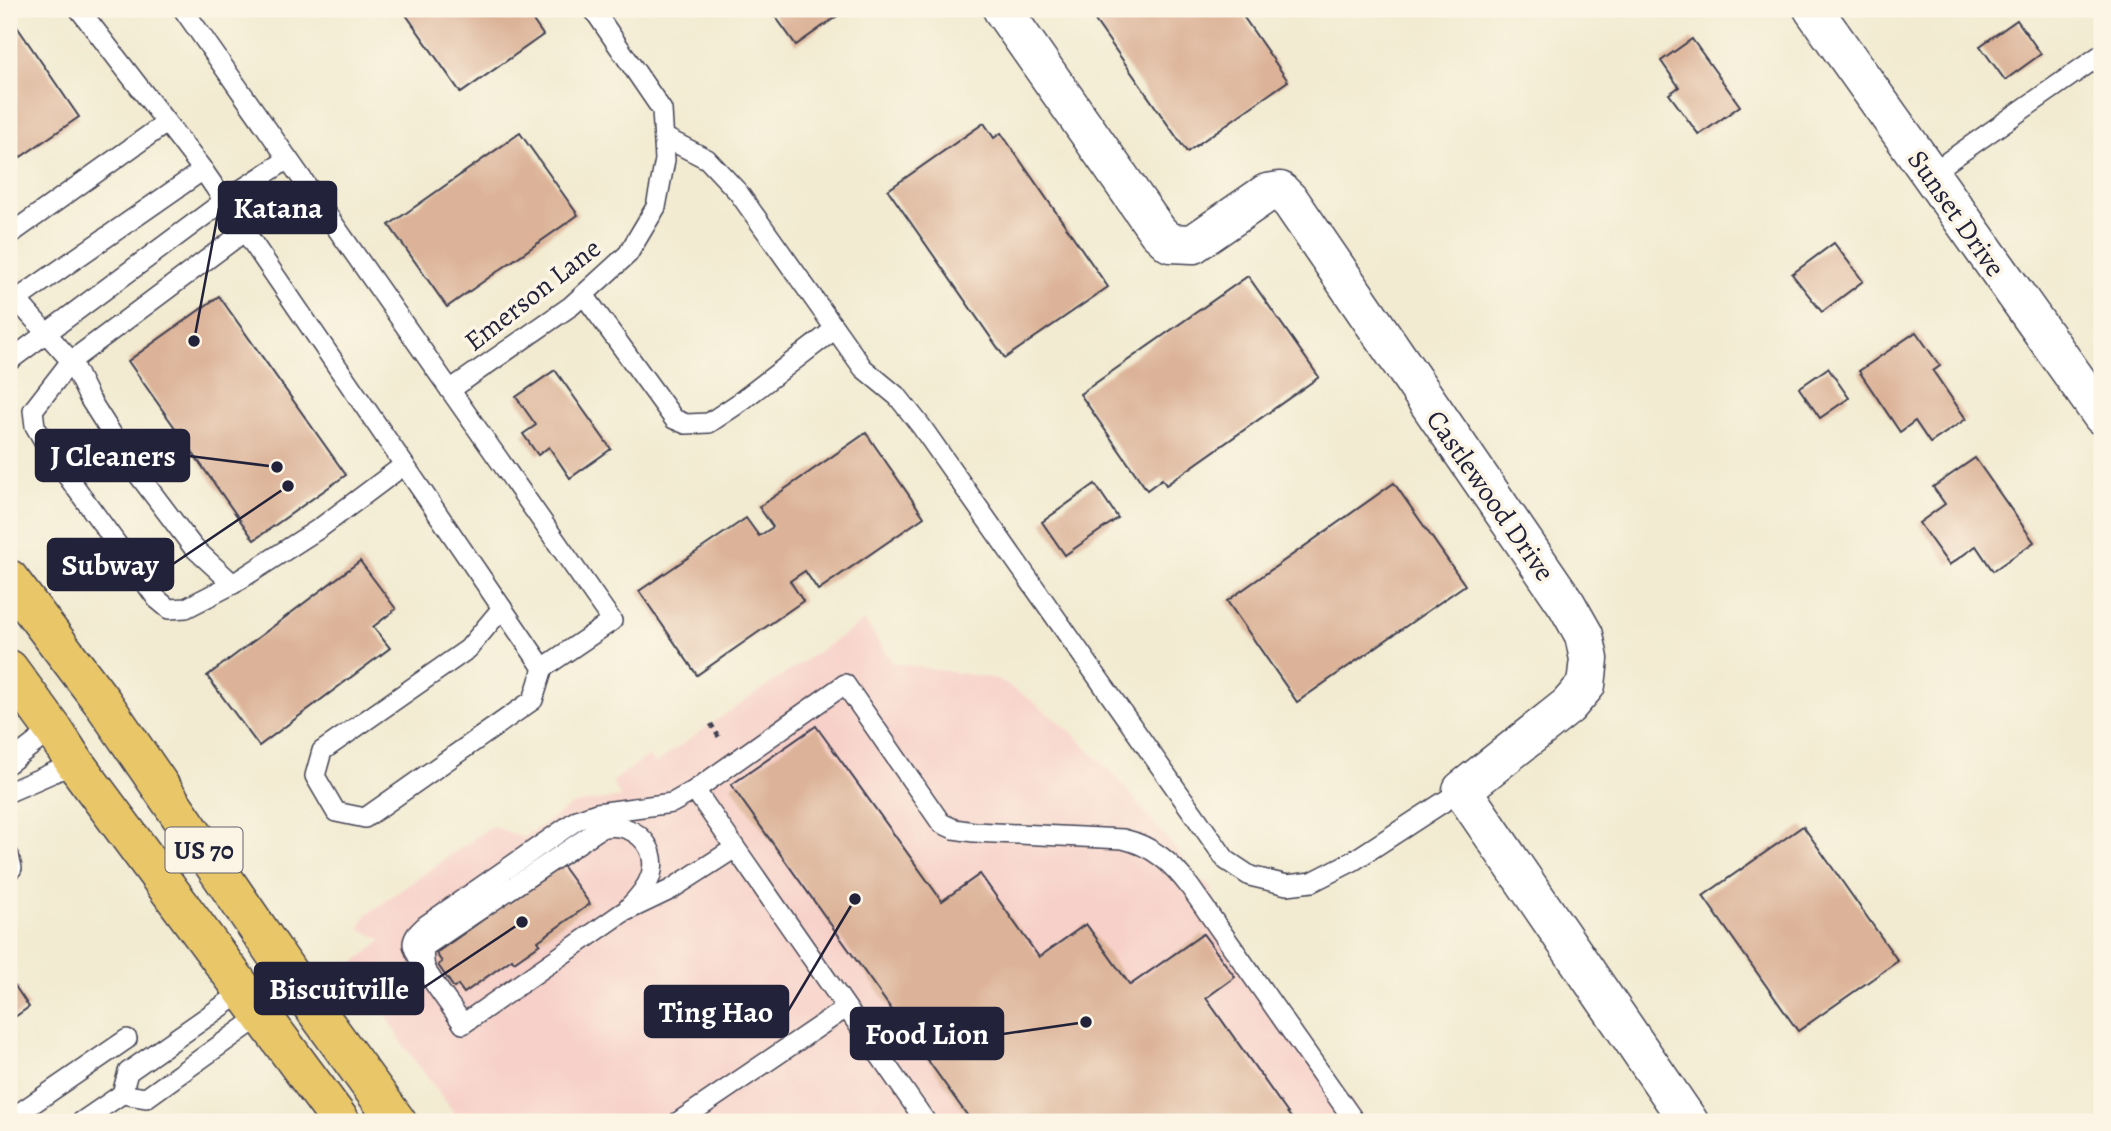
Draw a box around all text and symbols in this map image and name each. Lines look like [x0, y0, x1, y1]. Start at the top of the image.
street label: Sunset Drive [1899, 143, 2014, 285]
callout: Katana [219, 182, 336, 233]
text: Katana [233, 188, 323, 228]
street label: Emerson Lane [456, 229, 609, 360]
street label: Castlewood Drive [1417, 402, 1563, 589]
callout: J Cleaners [36, 430, 189, 481]
text: J Cleaners [50, 436, 176, 476]
callout: Subway [48, 539, 173, 590]
text: Subway [61, 545, 160, 585]
road number: US 70 [166, 828, 242, 872]
callout: Biscuitville [255, 963, 423, 1014]
text: Biscuitville [269, 969, 409, 1009]
callout: Ting Hao [645, 986, 788, 1037]
text: Ting Hao [659, 992, 773, 1032]
callout: Food Lion [851, 1008, 1003, 1059]
text: Food Lion [865, 1014, 989, 1054]

